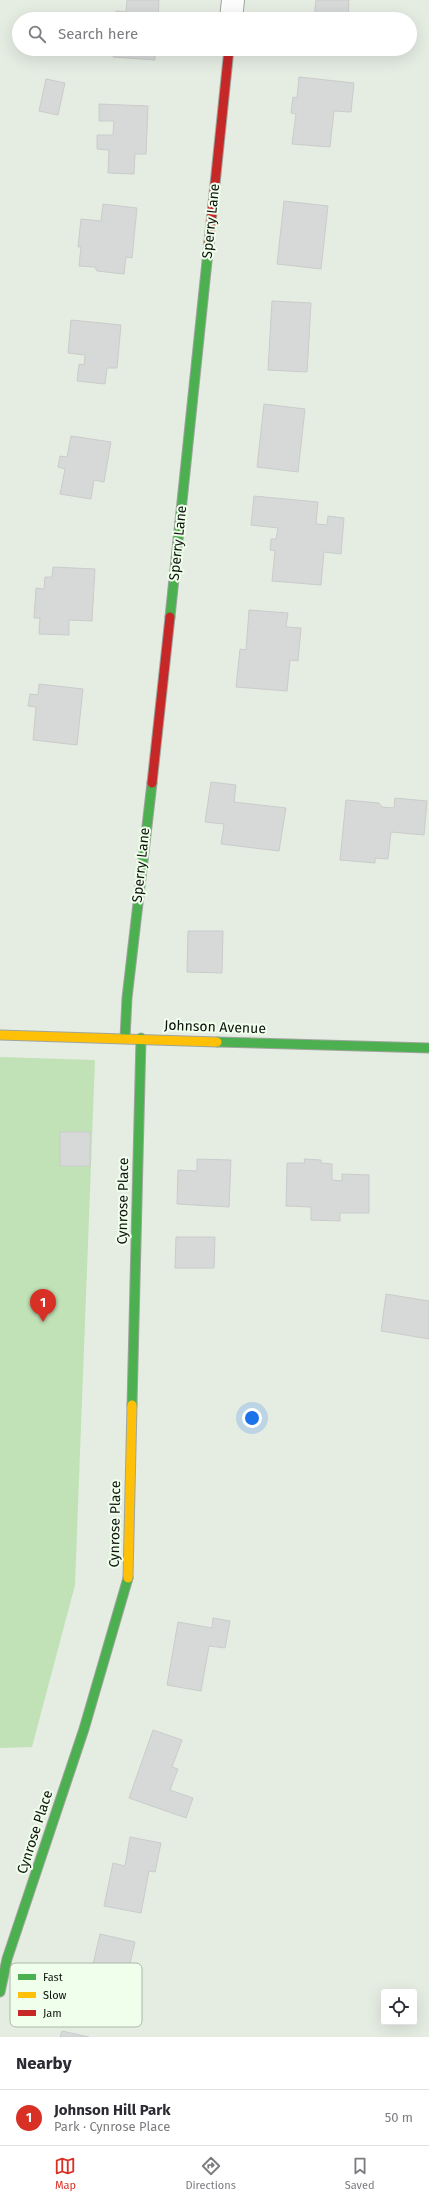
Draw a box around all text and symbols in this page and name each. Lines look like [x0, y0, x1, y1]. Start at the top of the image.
search box [12, 12, 417, 56]
icon: search [26, 23, 48, 45]
text: Search here [58, 25, 138, 43]
street label: Sperry Lane [199, 183, 223, 259]
street label: Sperry Lane [166, 505, 190, 581]
street label: Sperry Lane [129, 827, 153, 903]
street label: Johnson Avenue [164, 1017, 266, 1037]
street label: Cynrose Place [114, 1157, 132, 1245]
pin: 1 [30, 1289, 56, 1322]
your location [242, 1408, 262, 1428]
street label: Cynrose Place [106, 1480, 124, 1568]
street label: Cynrose Place [13, 1788, 57, 1876]
legend [10, 1963, 142, 2027]
text: Fast [43, 1971, 63, 1984]
text: Slow [43, 1989, 67, 2002]
map controls [381, 1989, 417, 2025]
button: locate [381, 1989, 417, 2025]
text: Jam [43, 2007, 62, 2020]
text: Nearby [16, 2053, 71, 2074]
text: Johnson Hill Park [54, 2101, 170, 2119]
text: 1 [26, 2110, 32, 2125]
text: 50 m [385, 2110, 413, 2125]
text: Park · Cynrose Place [54, 2119, 170, 2134]
tab: Map [54, 2155, 76, 2192]
tab: Directions [185, 2155, 236, 2192]
tab: Saved [345, 2155, 375, 2192]

